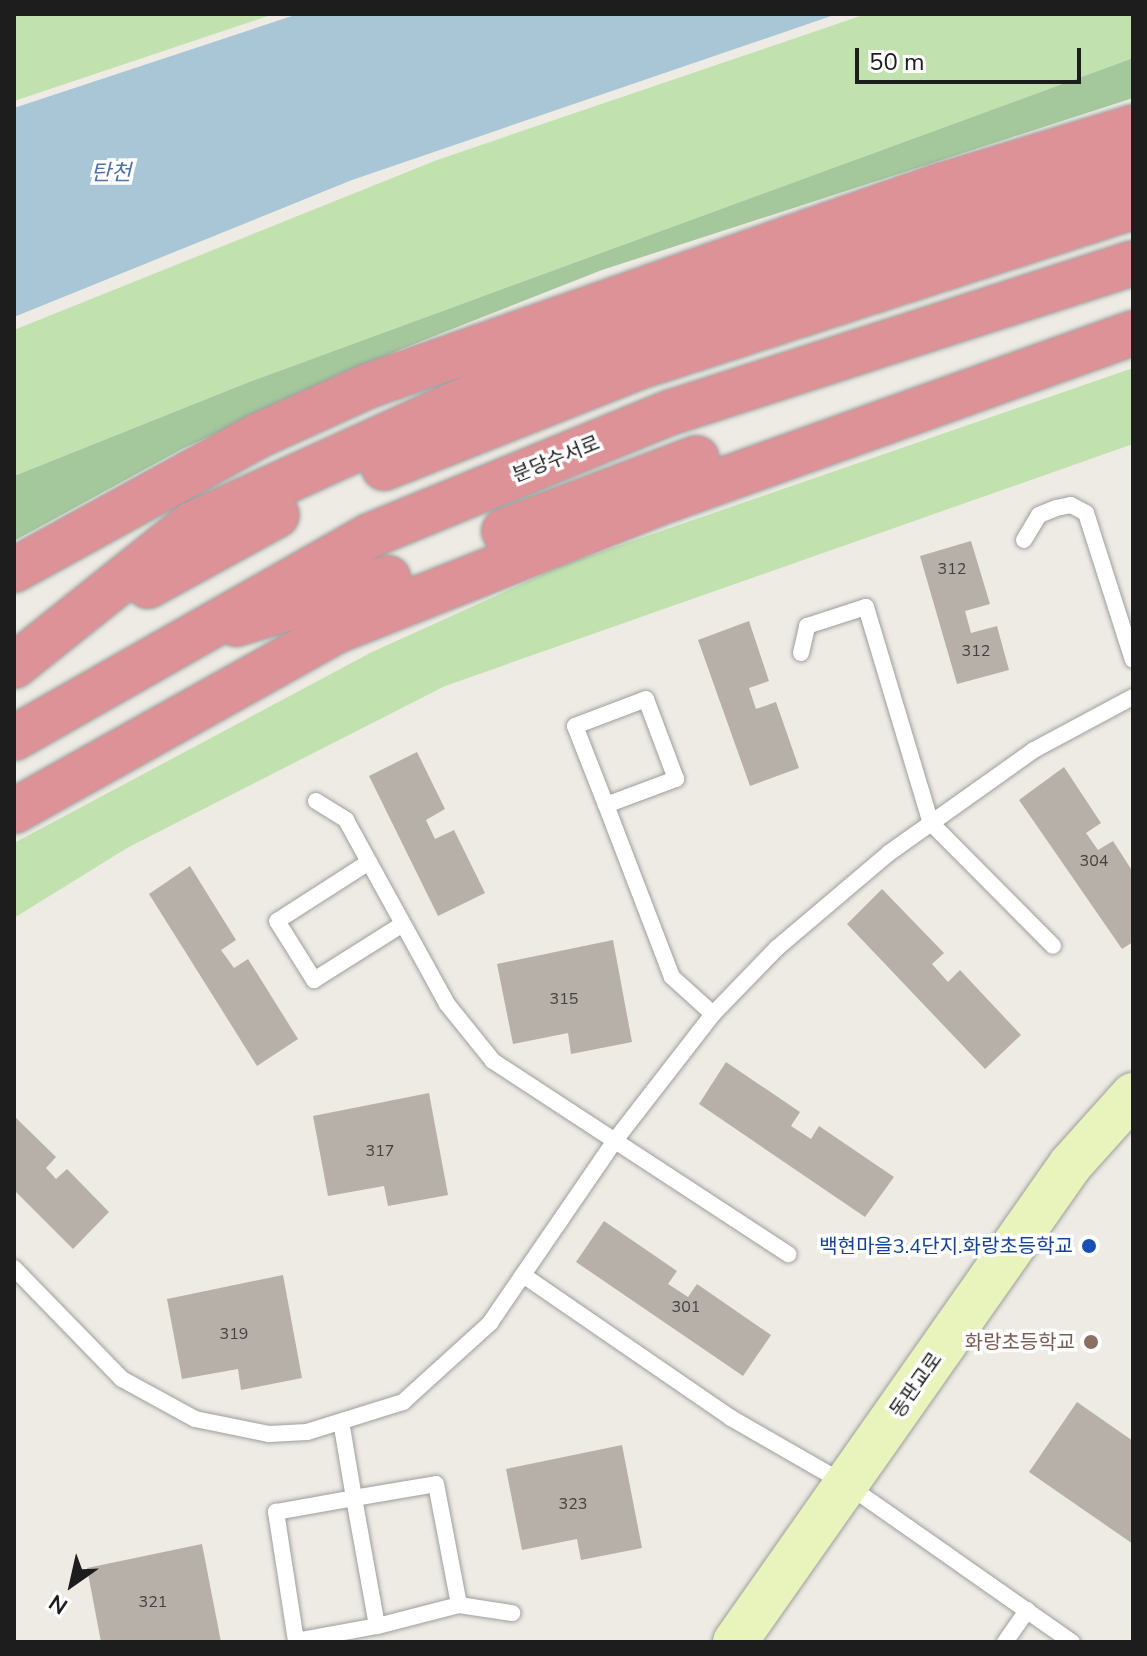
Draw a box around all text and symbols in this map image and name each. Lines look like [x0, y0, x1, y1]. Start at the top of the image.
scale bar [859, 32, 1085, 82]
text: 50 m [869, 46, 925, 78]
water label: 탄천 [91, 161, 131, 187]
street label: 분당수서로 [509, 431, 603, 487]
house number: 312 [938, 559, 966, 579]
house number: 312 [962, 641, 990, 661]
house number: 304 [1080, 851, 1108, 871]
house number: 315 [550, 989, 578, 1009]
house number: 317 [366, 1141, 394, 1161]
place label: 백현마을3.4단지.화랑초등학교 [819, 1234, 1073, 1258]
marker: 백현마을3.4단지.화랑초등학교 [1080, 1237, 1098, 1255]
house number: 301 [672, 1297, 700, 1317]
house number: 319 [220, 1324, 248, 1344]
place label: 화랑초등학교 [965, 1330, 1075, 1354]
marker: 화랑초등학교 [1082, 1333, 1100, 1351]
street label: 동판교로 [885, 1348, 947, 1422]
house number: 323 [559, 1494, 587, 1514]
north arrow [32, 1544, 112, 1624]
text: N [43, 1587, 74, 1621]
house number: 321 [139, 1592, 167, 1612]

